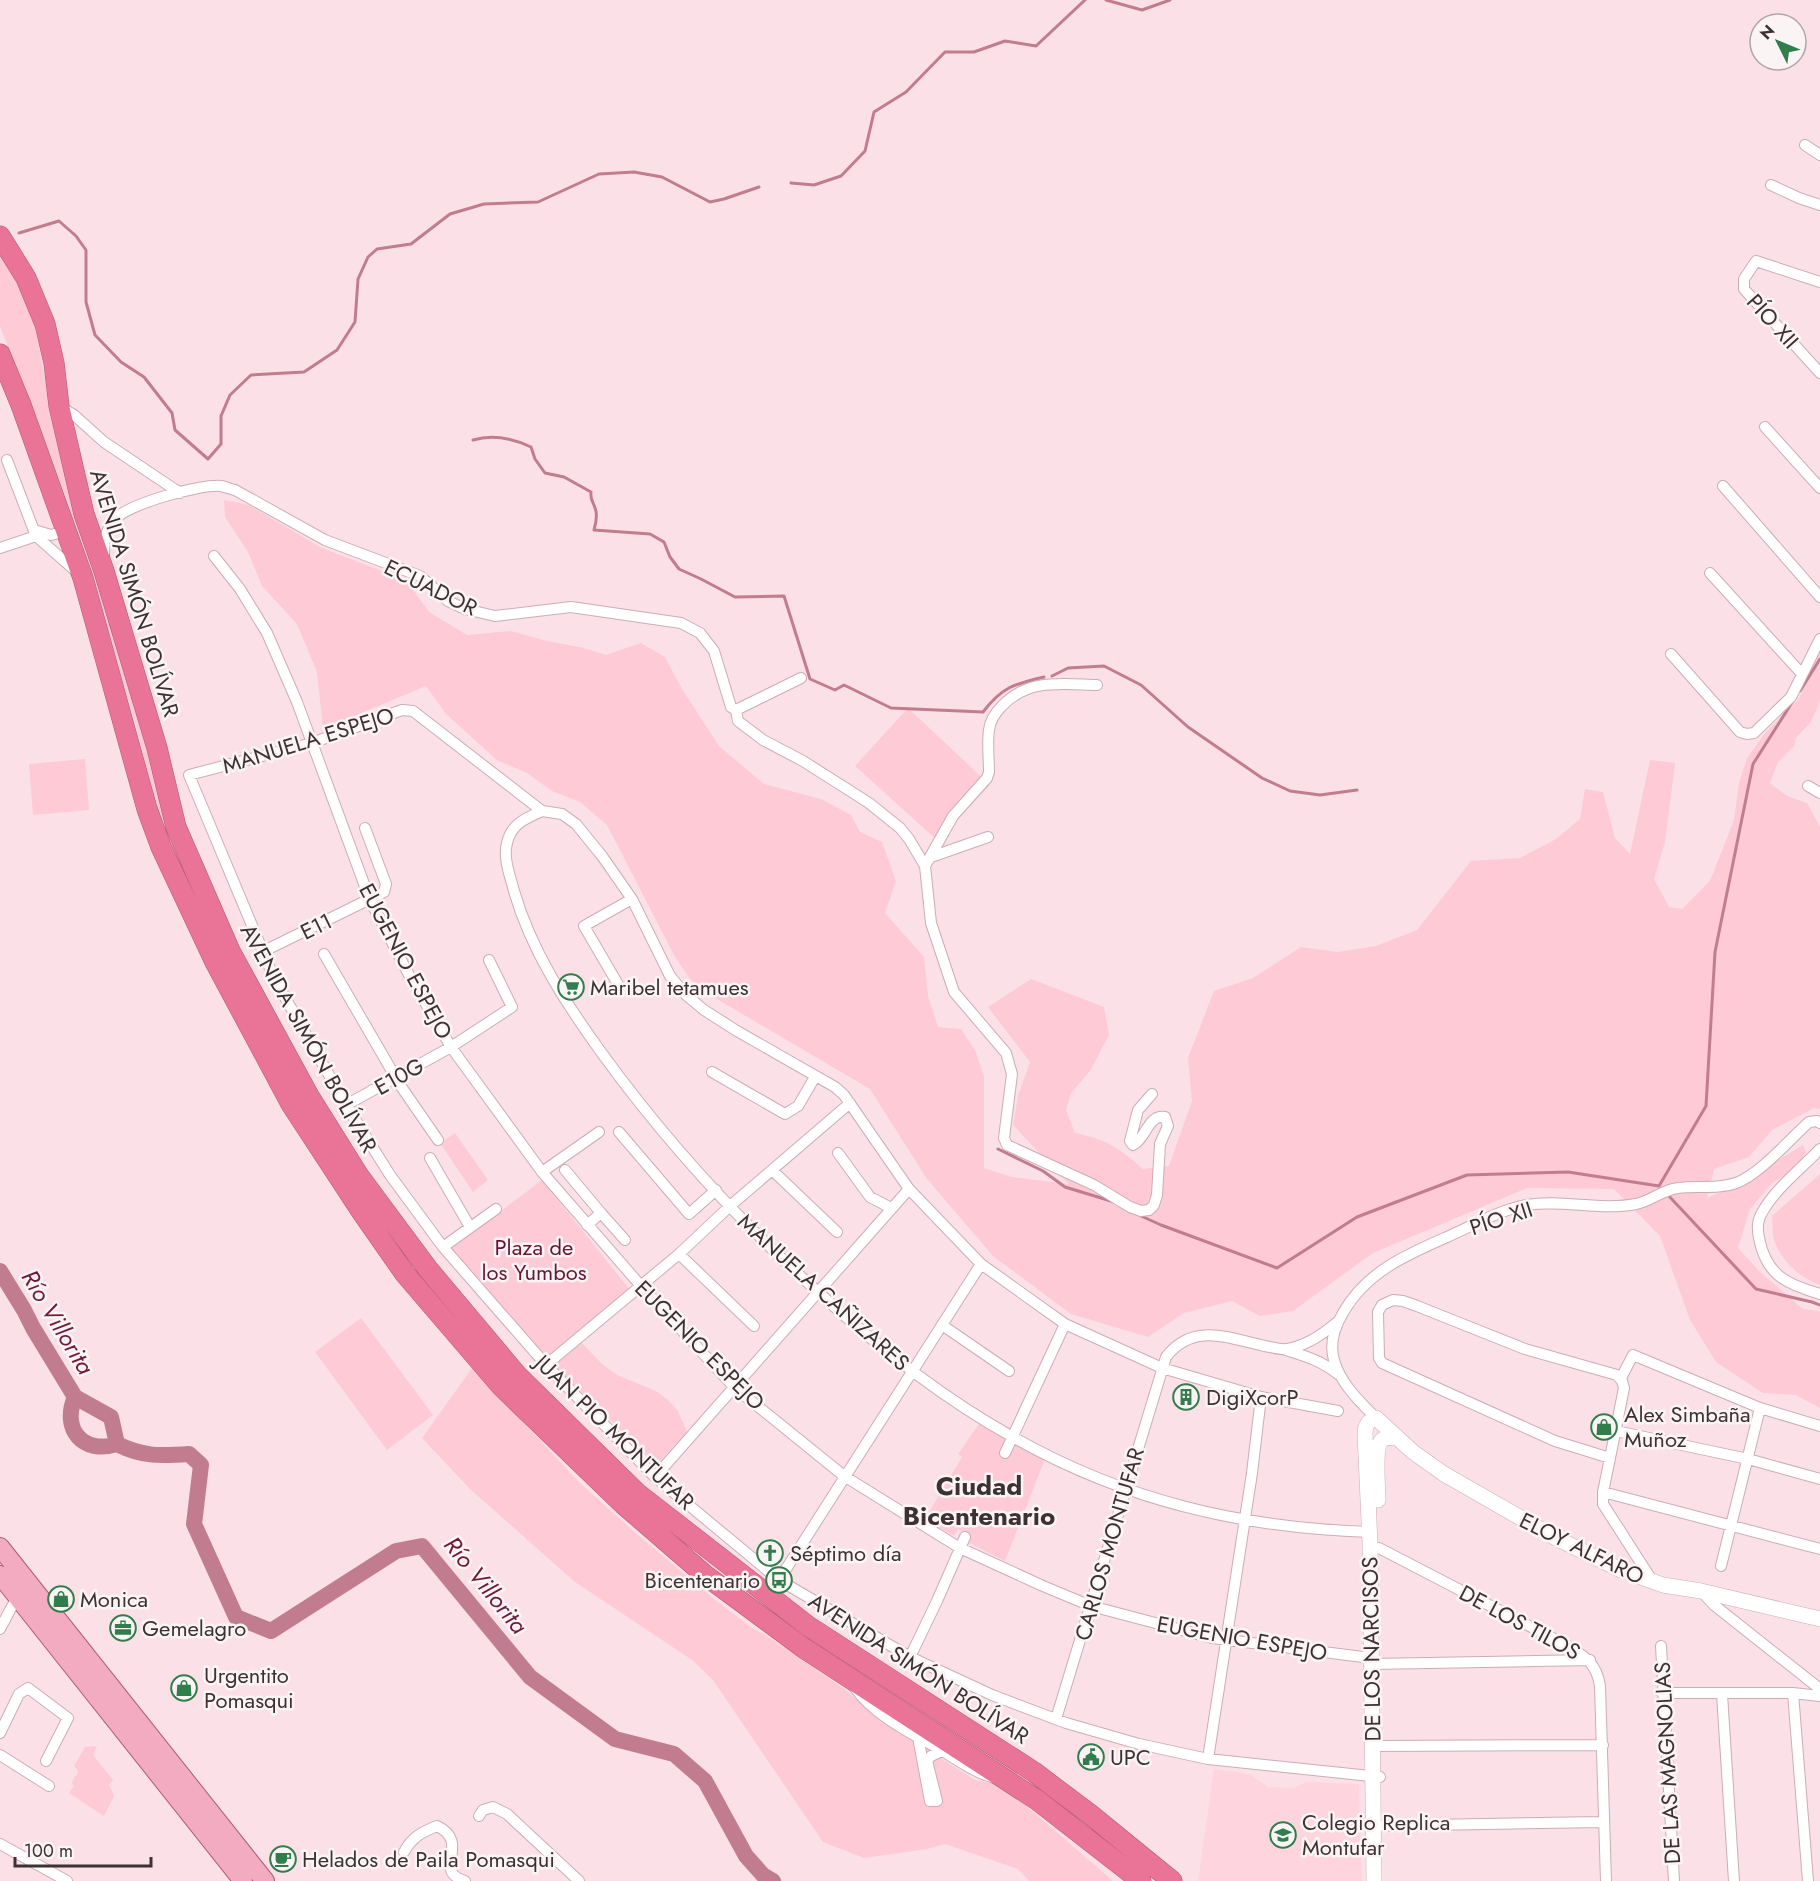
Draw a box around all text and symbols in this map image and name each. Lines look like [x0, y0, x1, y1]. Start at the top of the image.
north arrow [1748, 12, 1808, 72]
text: N [1755, 20, 1780, 45]
street label: PÍO XII [1740, 286, 1806, 356]
street label: AVENIDA SIMÓN BOLÍVAR [82, 465, 188, 721]
street label: ECUADOR [379, 551, 484, 624]
street label: MANUELA ESPEJO [218, 699, 398, 781]
street label: EUGENIO ESPEJO [351, 877, 461, 1045]
street label: E11 [295, 905, 337, 947]
street label: AVENIDA SIMÓN BOLÍVAR [233, 918, 386, 1159]
place label: Maribel tetamues [590, 971, 749, 1003]
supermarket icon: Maribel tetamues [556, 972, 586, 1002]
street label: E10G [368, 1049, 430, 1103]
street label: PÍO XII [1465, 1193, 1537, 1243]
street label: MANUELA CAÑIZARES [731, 1206, 917, 1378]
park label: Plaza de los Yumbos [481, 1231, 587, 1288]
water label: Río Villorita [13, 1263, 103, 1381]
street label: EUGENIO ESPEJO [628, 1273, 772, 1417]
street label: JUAN PIO MONTUFAR [526, 1345, 703, 1517]
place label: DigiXcorP [1206, 1381, 1299, 1413]
building icon: DigiXcorP [1171, 1382, 1201, 1412]
place label: Alex Simbaña Muñoz [1624, 1398, 1751, 1455]
shop icon: Alex Simbaña Muñoz [1589, 1412, 1619, 1442]
street label: CARLOS MONTUFAR [1066, 1443, 1152, 1644]
district label: Ciudad Bicentenario [903, 1467, 1055, 1535]
street label: ELOY ALFARO [1514, 1504, 1650, 1592]
water label: Río Villorita [436, 1529, 536, 1641]
place label: Séptimo día [790, 1537, 902, 1569]
church icon: Séptimo día [755, 1538, 785, 1568]
street label: DE LOS NARCISOS [1353, 1556, 1389, 1742]
place label: Bicentenario [645, 1564, 760, 1596]
bus stop icon: Bicentenario [764, 1565, 794, 1595]
street label: DE LOS TILOS [1454, 1577, 1586, 1667]
place label: Monica [80, 1583, 148, 1615]
shop icon: Monica [46, 1584, 76, 1614]
street label: AVENIDA SIMÓN BOLÍVAR [802, 1585, 1036, 1752]
street label: EUGENIO ESPEJO [1154, 1607, 1330, 1669]
place label: Gemelagro [142, 1612, 246, 1644]
office icon: Gemelagro [108, 1613, 138, 1643]
place label: Urgentito Pomasqui [204, 1659, 294, 1716]
street label: DE LAS MAGNOLIAS [1646, 1661, 1688, 1865]
shop icon: Urgentito Pomasqui [169, 1673, 199, 1703]
place label: UPC [1110, 1741, 1151, 1773]
public building icon: UPC [1076, 1742, 1106, 1772]
place label: Colegio Replica Montufar [1302, 1806, 1450, 1863]
school or university icon: Colegio Replica Montufar [1268, 1820, 1298, 1850]
scale bar [15, 1830, 152, 1868]
text: 100 m [24, 1838, 73, 1864]
place label: Helados de Paila Pomasqui [302, 1843, 555, 1875]
cafe icon: Helados de Paila Pomasqui [268, 1844, 298, 1874]

